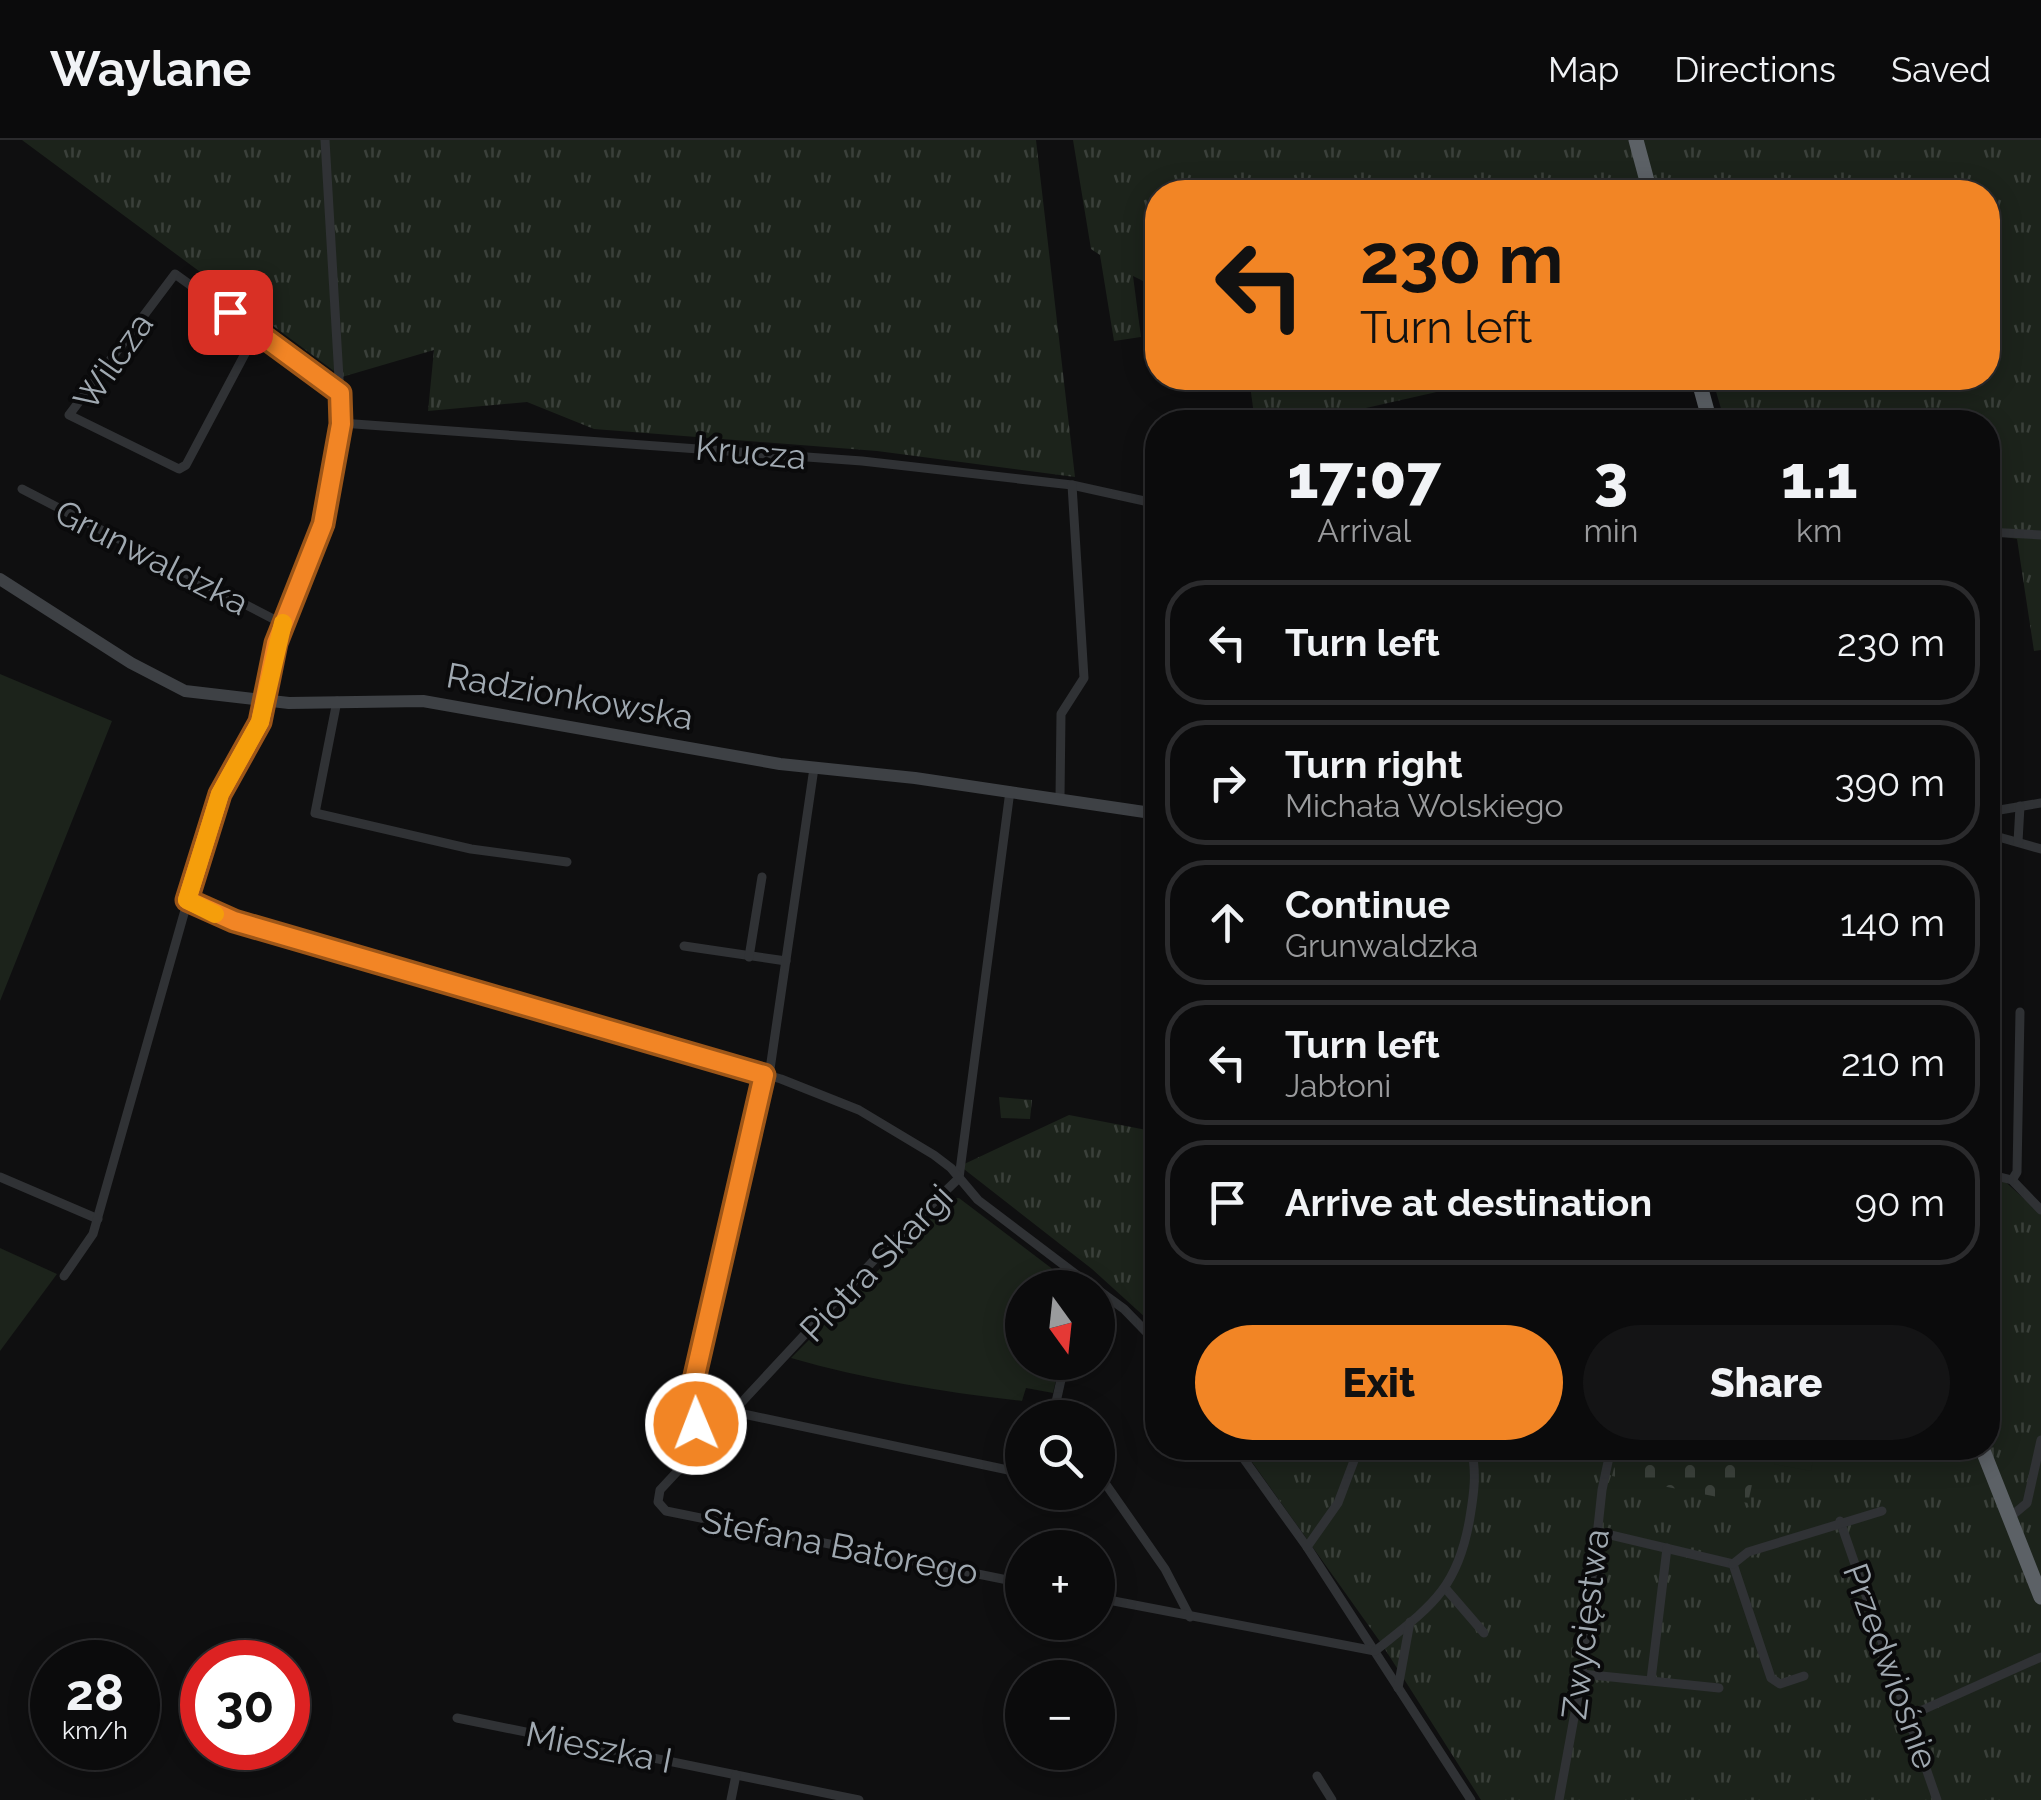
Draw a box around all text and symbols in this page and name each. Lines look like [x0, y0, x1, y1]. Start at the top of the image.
text: Waylane [50, 41, 251, 97]
text: Map [1548, 49, 1619, 90]
text: Directions [1674, 49, 1836, 90]
text: Saved [1891, 49, 1991, 90]
text: 230 m [1360, 217, 1564, 299]
icon: left [1195, 220, 1325, 350]
pin [188, 270, 273, 355]
icon: arrive [203, 285, 258, 340]
text: Turn left [1360, 301, 1532, 354]
street label: Wilcza [65, 304, 161, 418]
street label: Krucza [694, 427, 808, 477]
text: 17:07 [1287, 442, 1441, 512]
text: 3 [1594, 442, 1628, 512]
text: 1.1 [1781, 442, 1857, 512]
street label: Grunwaldzka [49, 491, 255, 623]
text: Arrival [1317, 512, 1411, 549]
text: min [1583, 512, 1639, 549]
text: km [1796, 512, 1842, 549]
icon: left [1200, 615, 1255, 670]
text: Turn left [1285, 620, 1440, 665]
text: 230 m [1837, 620, 1945, 665]
street label: Radzionkowska [443, 654, 697, 738]
text: Turn right [1285, 742, 1462, 787]
icon: right [1200, 755, 1255, 810]
text: 390 m [1835, 760, 1945, 805]
text: Michała Wolskiego [1285, 787, 1564, 824]
text: Continue [1285, 882, 1450, 927]
icon: ahead [1200, 895, 1255, 950]
text: 140 m [1840, 900, 1945, 945]
text: Grunwaldzka [1285, 927, 1478, 964]
text: Turn left [1285, 1022, 1440, 1067]
icon: left [1200, 1035, 1255, 1090]
text: 210 m [1841, 1040, 1945, 1085]
text: Jabłoni [1285, 1067, 1391, 1104]
icon: arrive [1200, 1175, 1255, 1230]
street label: Piotra Skargi [791, 1176, 961, 1350]
text: Arrive at destination [1285, 1180, 1652, 1225]
text: 90 m [1855, 1180, 1945, 1225]
north arrow [1005, 1270, 1115, 1380]
map controls [1005, 1270, 1115, 1770]
button: Exit [1195, 1325, 1563, 1440]
button: Share [1583, 1325, 1950, 1440]
position arrow [644, 1372, 748, 1476]
button: search [1005, 1400, 1115, 1510]
street label: Stefana Batorego [698, 1499, 982, 1593]
street label: Zwycięstwa [1553, 1527, 1617, 1721]
button: + [1005, 1530, 1115, 1640]
street label: Przedwiośnie [1835, 1558, 1947, 1774]
speed limit sign: 30 [180, 1640, 310, 1770]
button: − [1005, 1660, 1115, 1770]
text: 28 [66, 1663, 124, 1722]
street label: Mieszka I [522, 1713, 676, 1781]
text: km/h [62, 1715, 128, 1745]

